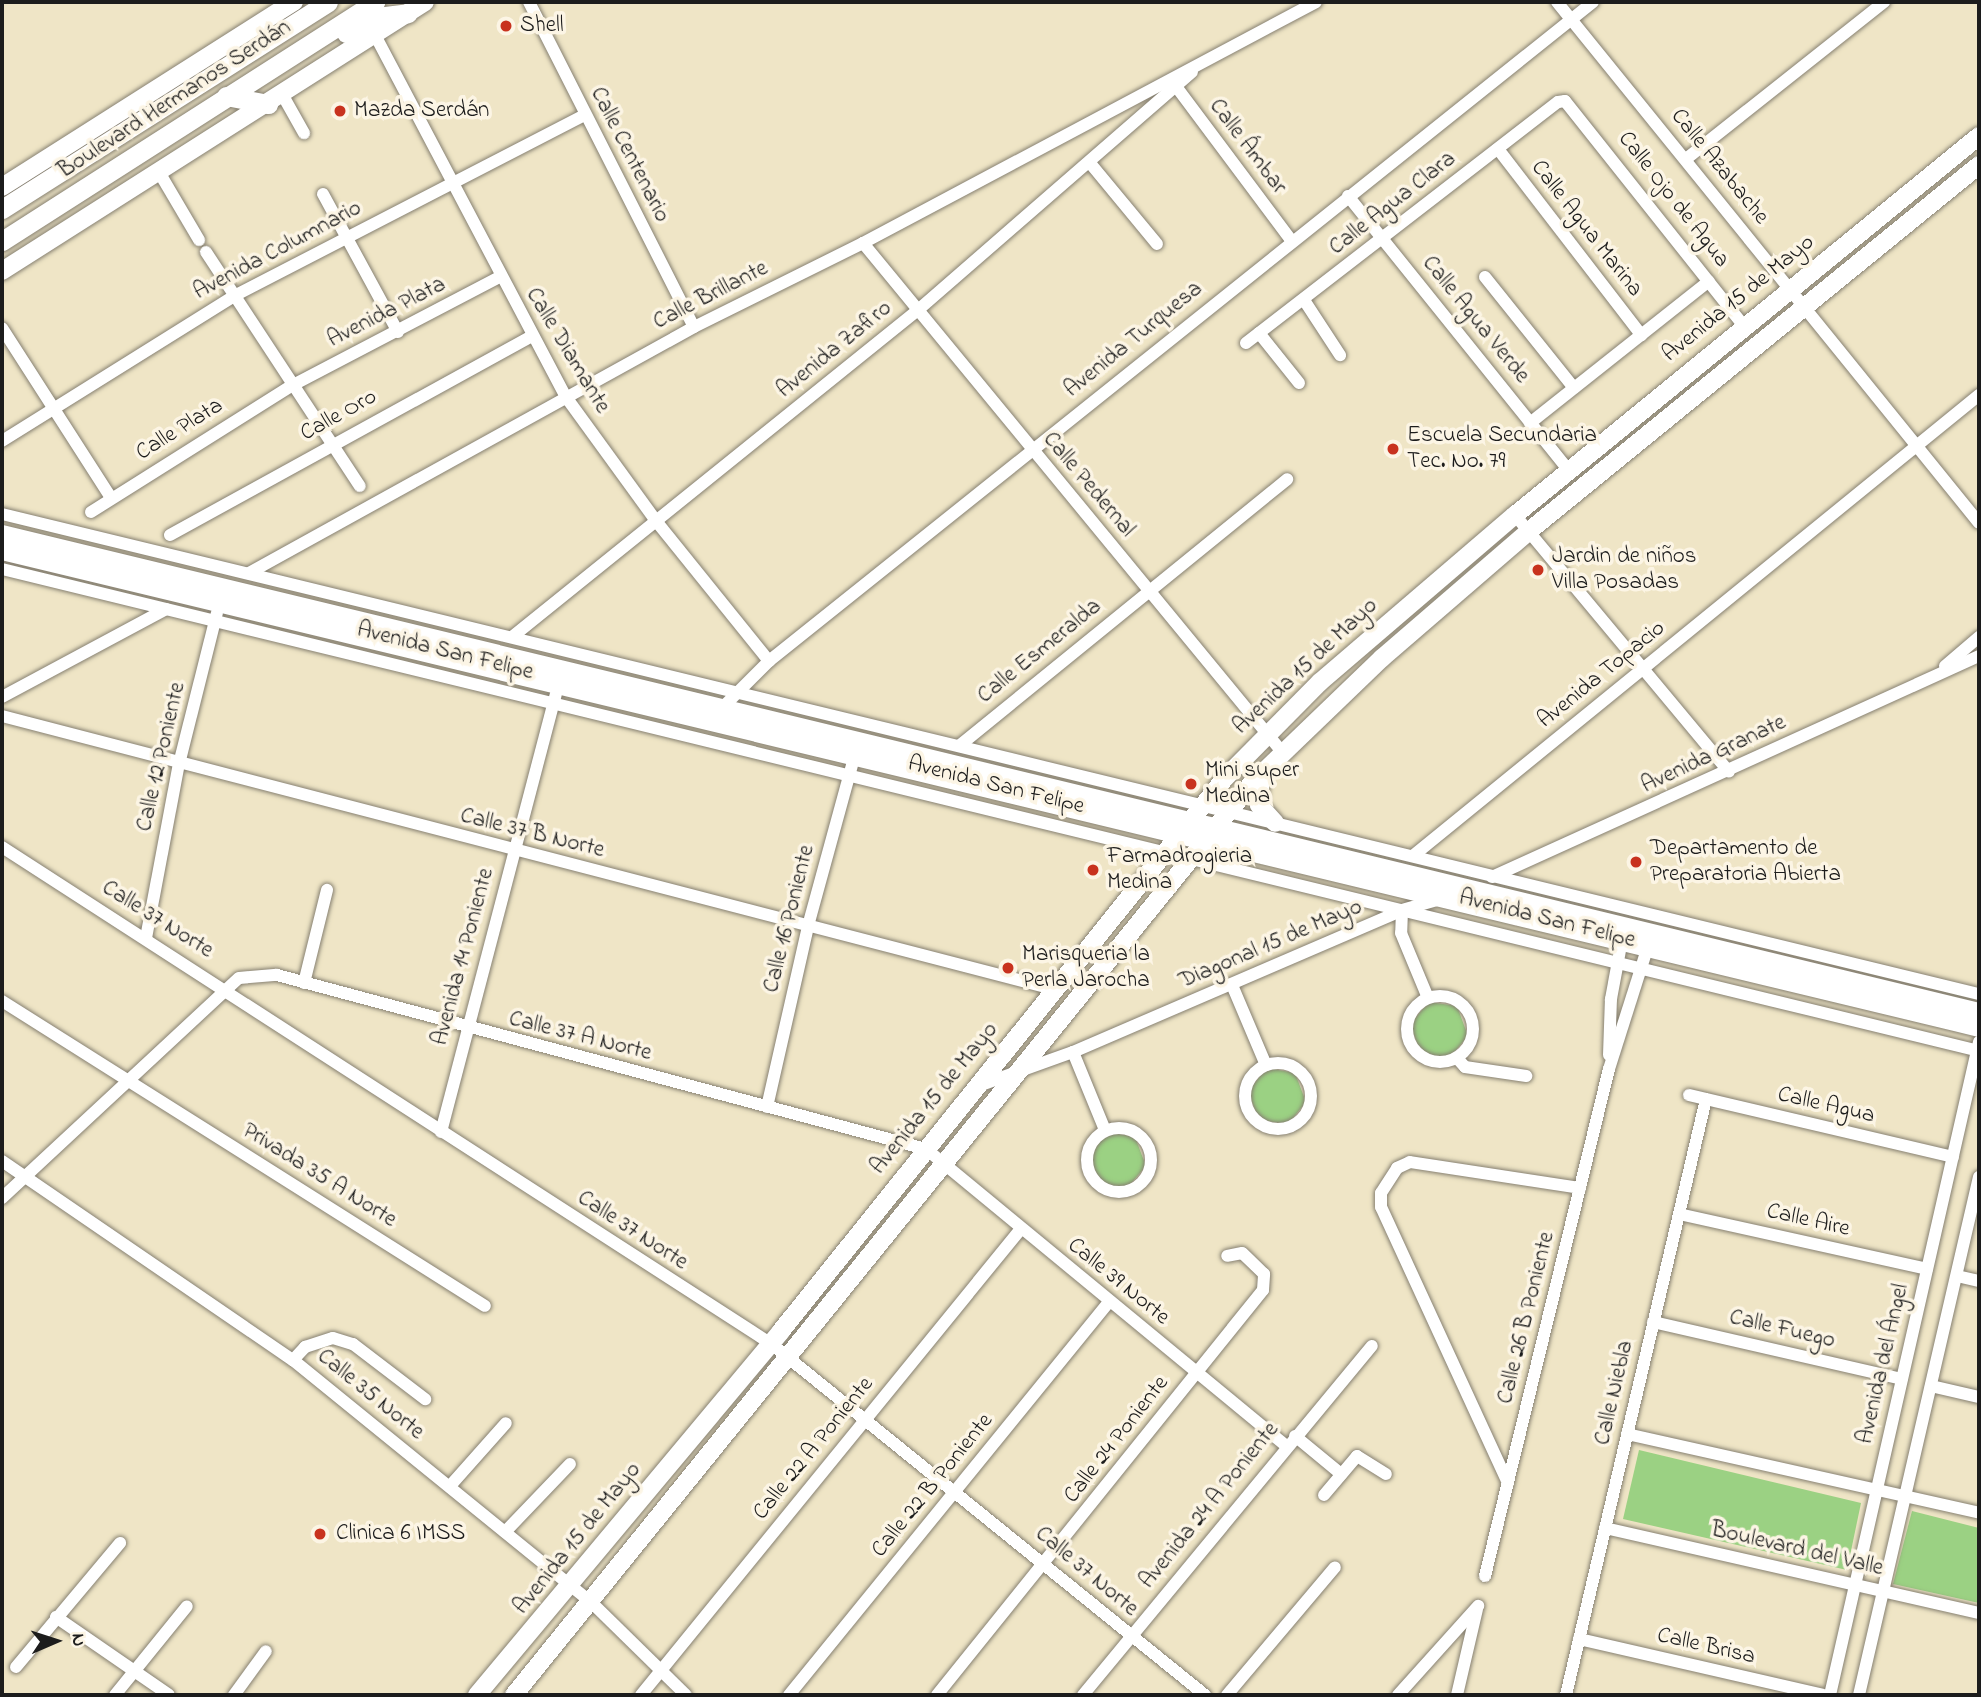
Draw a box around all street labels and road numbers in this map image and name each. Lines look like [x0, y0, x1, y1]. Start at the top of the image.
street label: Boulevard Hermanos Serdán [54, 14, 296, 186]
street label: Calle Centenario [583, 83, 675, 227]
street label: Calle Ámbar [1202, 94, 1292, 200]
street label: Calle Azabache [1664, 104, 1774, 230]
street label: Calle Ojo de Agua [1611, 126, 1735, 274]
street label: Calle Agua Clara [1324, 146, 1462, 262]
street label: Calle Agua Marina [1524, 155, 1648, 303]
street label: Avenida Columnario [189, 195, 367, 307]
street label: Avenida 15 de Mayo [1657, 229, 1821, 369]
street label: Calle Agua Verde [1415, 251, 1535, 389]
street label: Calle Brillante [649, 255, 773, 337]
street label: Avenida Plata [323, 271, 451, 355]
street label: Avenida Turquesa [1059, 276, 1209, 404]
street label: Calle Diamante [519, 283, 615, 419]
street label: Avenida Zafiro [772, 295, 898, 405]
street label: Calle Oro [296, 384, 382, 448]
street label: Calle Plata [131, 393, 229, 467]
street label: Calle Pedernal [1036, 427, 1140, 543]
street label: Avenida 15 de Mayo [1228, 593, 1384, 741]
street label: Calle Esmeralda [972, 594, 1108, 710]
street label: Avenida Topacio [1533, 615, 1671, 735]
street label: Avenida San Felipe [354, 617, 536, 687]
street label: Calle 12 Poniente [131, 680, 193, 834]
street label: Avenida Granate [1637, 709, 1791, 801]
street label: Avenida San Felipe [905, 751, 1087, 821]
street label: Calle 37 B Norte [457, 803, 607, 865]
street label: Calle 16 Poniente [758, 842, 822, 996]
street label: Avenida 14 Poniente [427, 865, 501, 1049]
street label: Calle 37 Norte [96, 875, 218, 965]
street label: Avenida San Felipe [1456, 885, 1638, 955]
street label: Diagonal 15 de Mayo [1175, 894, 1367, 996]
street label: Calle 37 A Norte [506, 1006, 654, 1068]
street label: Avenida 15 de Mayo [865, 1017, 1005, 1181]
street label: Calle Agua [1775, 1081, 1877, 1131]
street label: Privada 35 A Norte [237, 1118, 401, 1234]
street label: Calle 37 Norte [572, 1185, 692, 1277]
street label: Calle Aire [1764, 1198, 1852, 1244]
street label: Calle 26 B Poniente [1492, 1229, 1562, 1407]
street label: Calle 39 Norte [1061, 1232, 1175, 1332]
street label: Avenida del Ángel [1852, 1281, 1916, 1447]
street label: Calle Fuego [1726, 1304, 1838, 1356]
street label: Calle Niebla [1590, 1338, 1640, 1448]
street label: Calle 35 Norte [311, 1343, 429, 1447]
street label: Calle 24 Poniente [1059, 1371, 1175, 1509]
street label: Calle 22 A Poniente [748, 1372, 880, 1526]
street label: Calle 22 B Poniente [866, 1408, 1000, 1564]
street label: Avenida 24 A Poniente [1134, 1417, 1286, 1595]
street label: Avenida 15 de Mayo [508, 1457, 648, 1621]
street label: Boulevard del Valle [1708, 1517, 1886, 1583]
street label: Calle 37 Norte [1029, 1521, 1143, 1623]
street label: Calle Brisa [1654, 1622, 1758, 1672]

